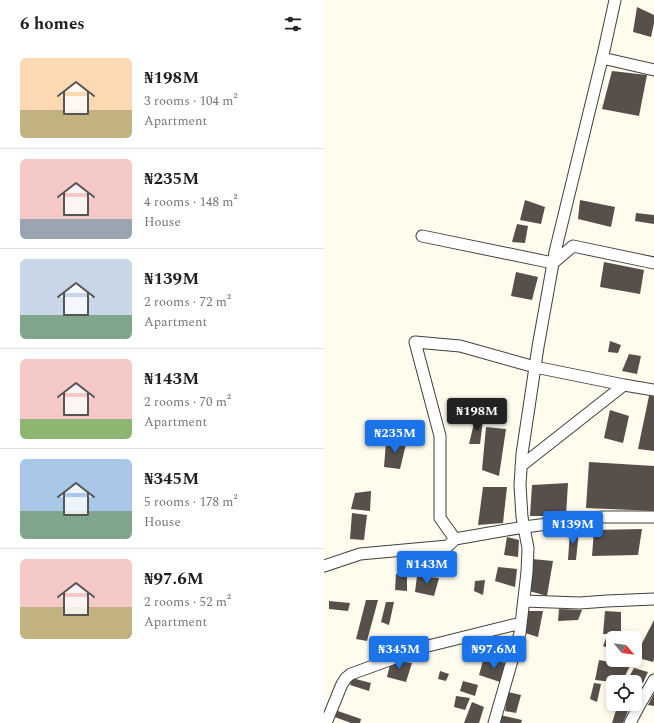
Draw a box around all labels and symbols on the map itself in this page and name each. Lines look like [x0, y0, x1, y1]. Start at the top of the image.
pin: ₦198M [449, 398, 505, 432]
pin: ₦235M [367, 420, 423, 454]
pin: ₦139M [545, 511, 601, 545]
pin: ₦143M [399, 551, 455, 585]
north arrow [606, 631, 642, 667]
pin: ₦345M [371, 636, 427, 670]
pin: ₦97.6M [461, 636, 527, 670]

